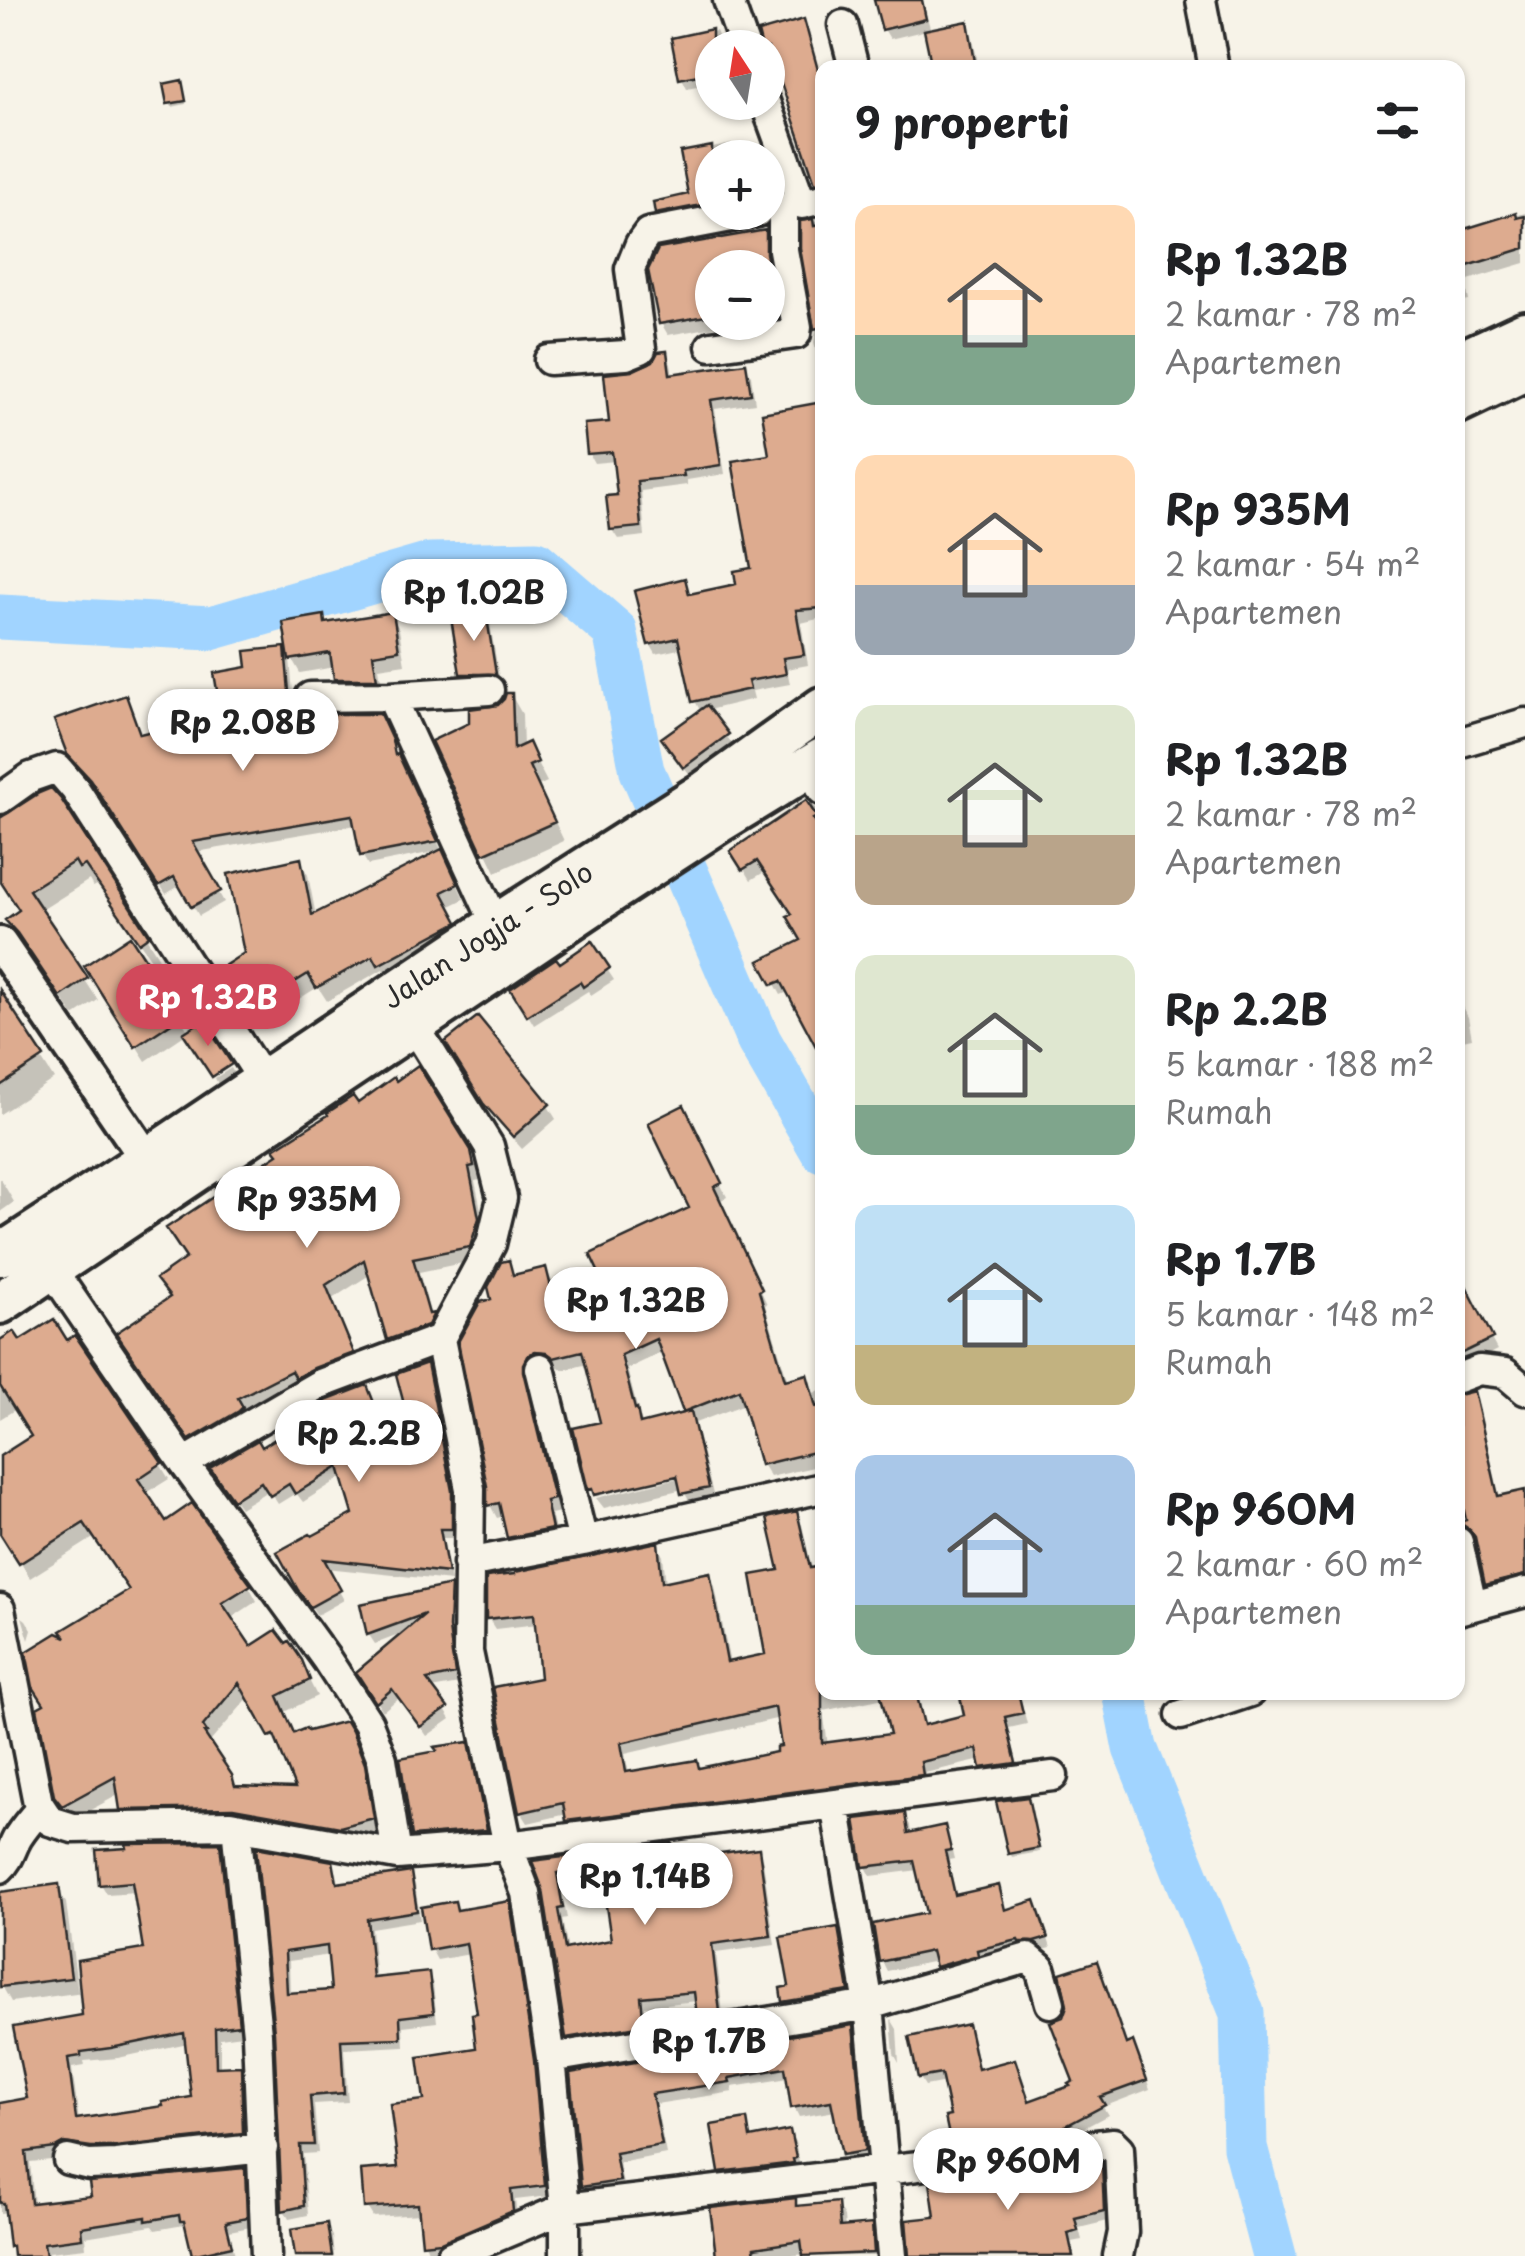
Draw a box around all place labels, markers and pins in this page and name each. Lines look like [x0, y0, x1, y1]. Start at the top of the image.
pin: Rp 1.02B [371, 559, 577, 644]
pin: Rp 2.08B [140, 689, 346, 774]
pin: Rp 1.32B [105, 964, 311, 1049]
pin: Rp 935M [215, 1166, 399, 1251]
pin: Rp 1.32B [533, 1267, 739, 1352]
pin: Rp 2.2B [267, 1400, 451, 1485]
pin: Rp 1.14B [542, 1843, 748, 1928]
pin: Rp 1.7B [617, 2008, 801, 2093]
pin: Rp 960M [916, 2128, 1100, 2213]

